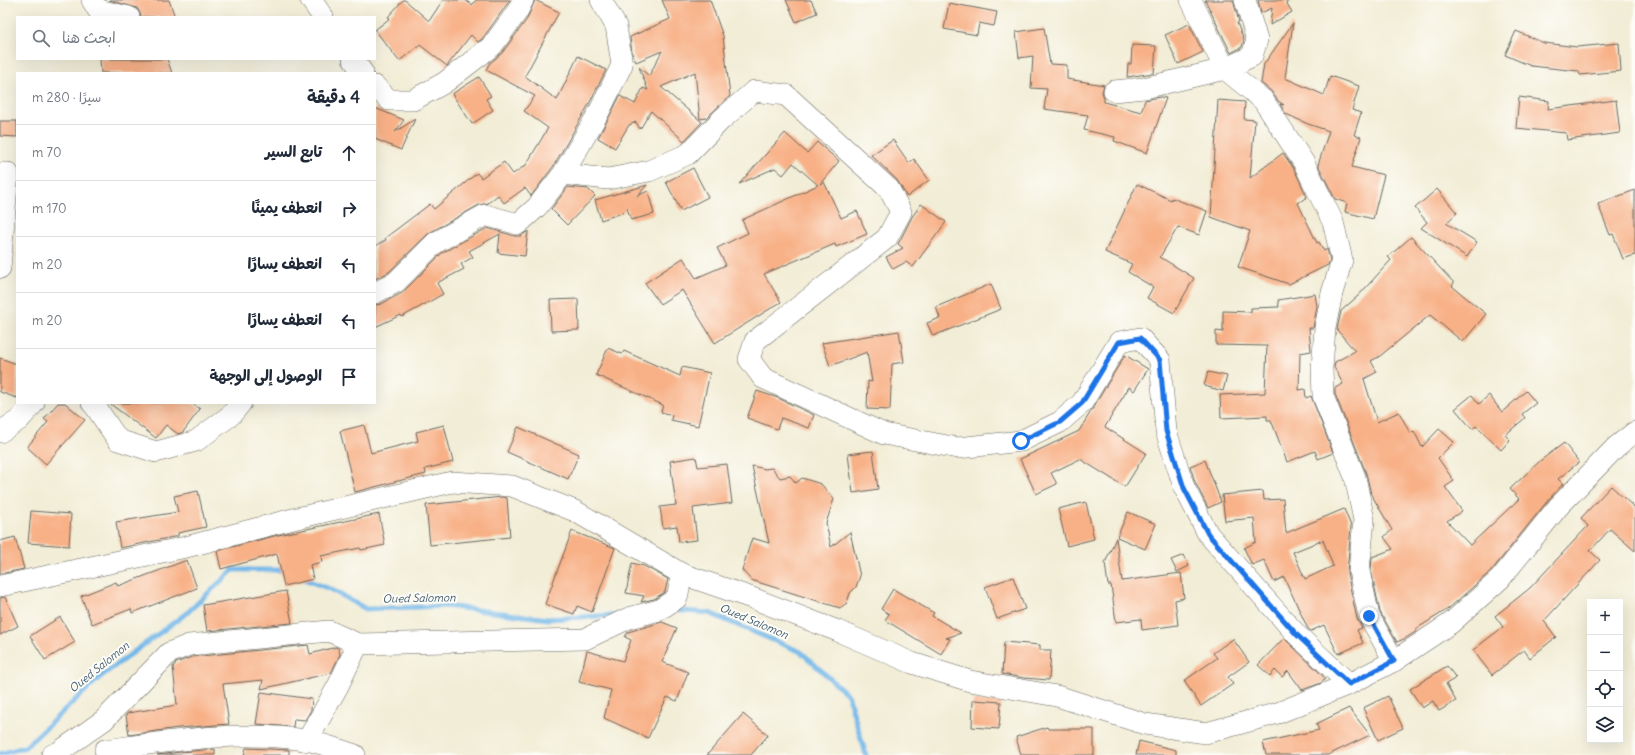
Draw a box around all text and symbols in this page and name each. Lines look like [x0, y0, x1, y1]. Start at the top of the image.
search box [16, 16, 376, 60]
icon: search [30, 27, 52, 49]
text: ابحث هنا [62, 28, 116, 47]
text: 4 دقيقة [307, 86, 360, 108]
text: سيرًا · 280 m [32, 89, 101, 106]
text: تابع السير [265, 142, 322, 161]
icon: ahead [338, 142, 360, 164]
text: 70 m [32, 144, 61, 161]
text: انعطف يمينًا [251, 198, 322, 217]
icon: right [338, 198, 360, 220]
text: 170 m [32, 200, 67, 217]
text: انعطف يسارًا [248, 254, 322, 273]
icon: left [338, 254, 360, 276]
text: 20 m [32, 256, 62, 273]
text: انعطف يسارًا [248, 310, 322, 329]
icon: left [338, 310, 360, 332]
text: 20 m [32, 312, 62, 329]
text: الوصول إلى الوجهة [209, 366, 322, 385]
icon: arrive [338, 366, 360, 388]
route start [1012, 432, 1030, 450]
water label: Oued Salomon [382, 590, 456, 606]
map controls [1587, 599, 1623, 743]
button: + [1587, 599, 1623, 635]
water label: Oued Salomon [718, 600, 791, 642]
route end [1360, 607, 1378, 625]
button: − [1587, 635, 1623, 671]
water label: Oued Salomon [66, 638, 132, 695]
button: locate [1587, 671, 1623, 707]
button: layers [1587, 707, 1623, 743]

